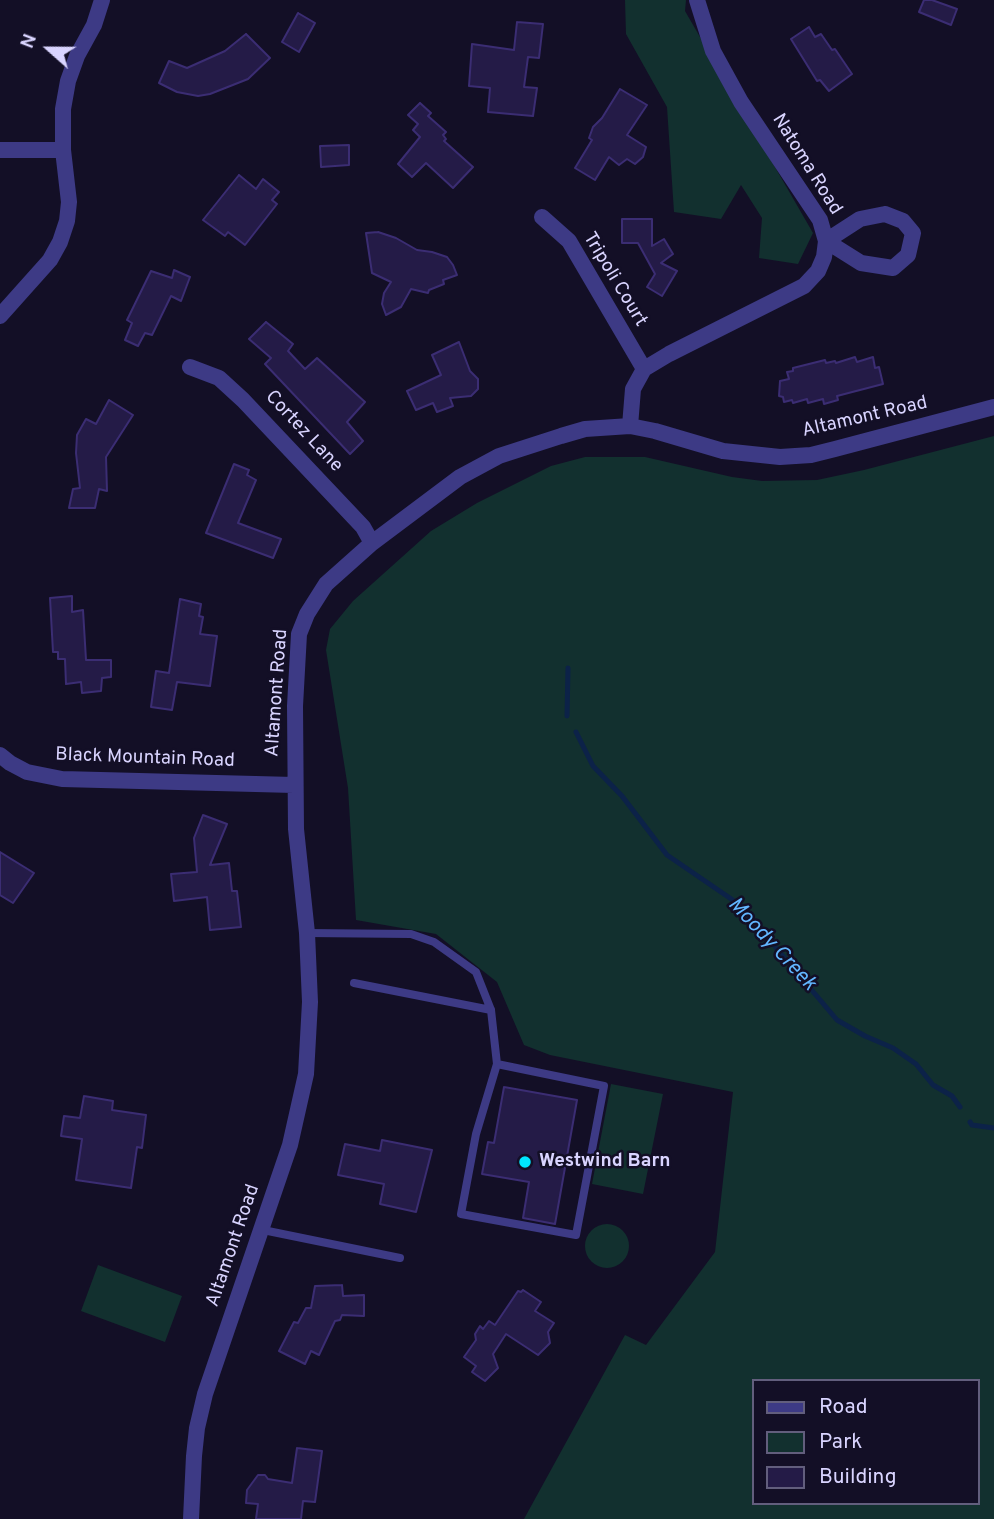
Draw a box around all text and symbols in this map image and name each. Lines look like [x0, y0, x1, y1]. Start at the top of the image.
north arrow [14, 14, 84, 84]
text: N [16, 31, 43, 52]
street label: Natoma Road [766, 110, 846, 220]
street label: Tripoli Court [577, 229, 651, 331]
street label: Cortez Lane [259, 386, 347, 478]
street label: Altamont Road [800, 392, 930, 444]
street label: Altamont Road [262, 628, 294, 758]
street label: Black Mountain Road [55, 744, 235, 774]
water label: Moody Creek [721, 893, 821, 997]
place label: Westwind Barn [539, 1151, 670, 1173]
marker: Westwind Barn [517, 1154, 533, 1170]
street label: Altamont Road [202, 1182, 266, 1310]
legend [752, 1379, 980, 1505]
text: Road [819, 1394, 868, 1421]
text: Park [819, 1429, 862, 1456]
text: Building [819, 1464, 897, 1491]

